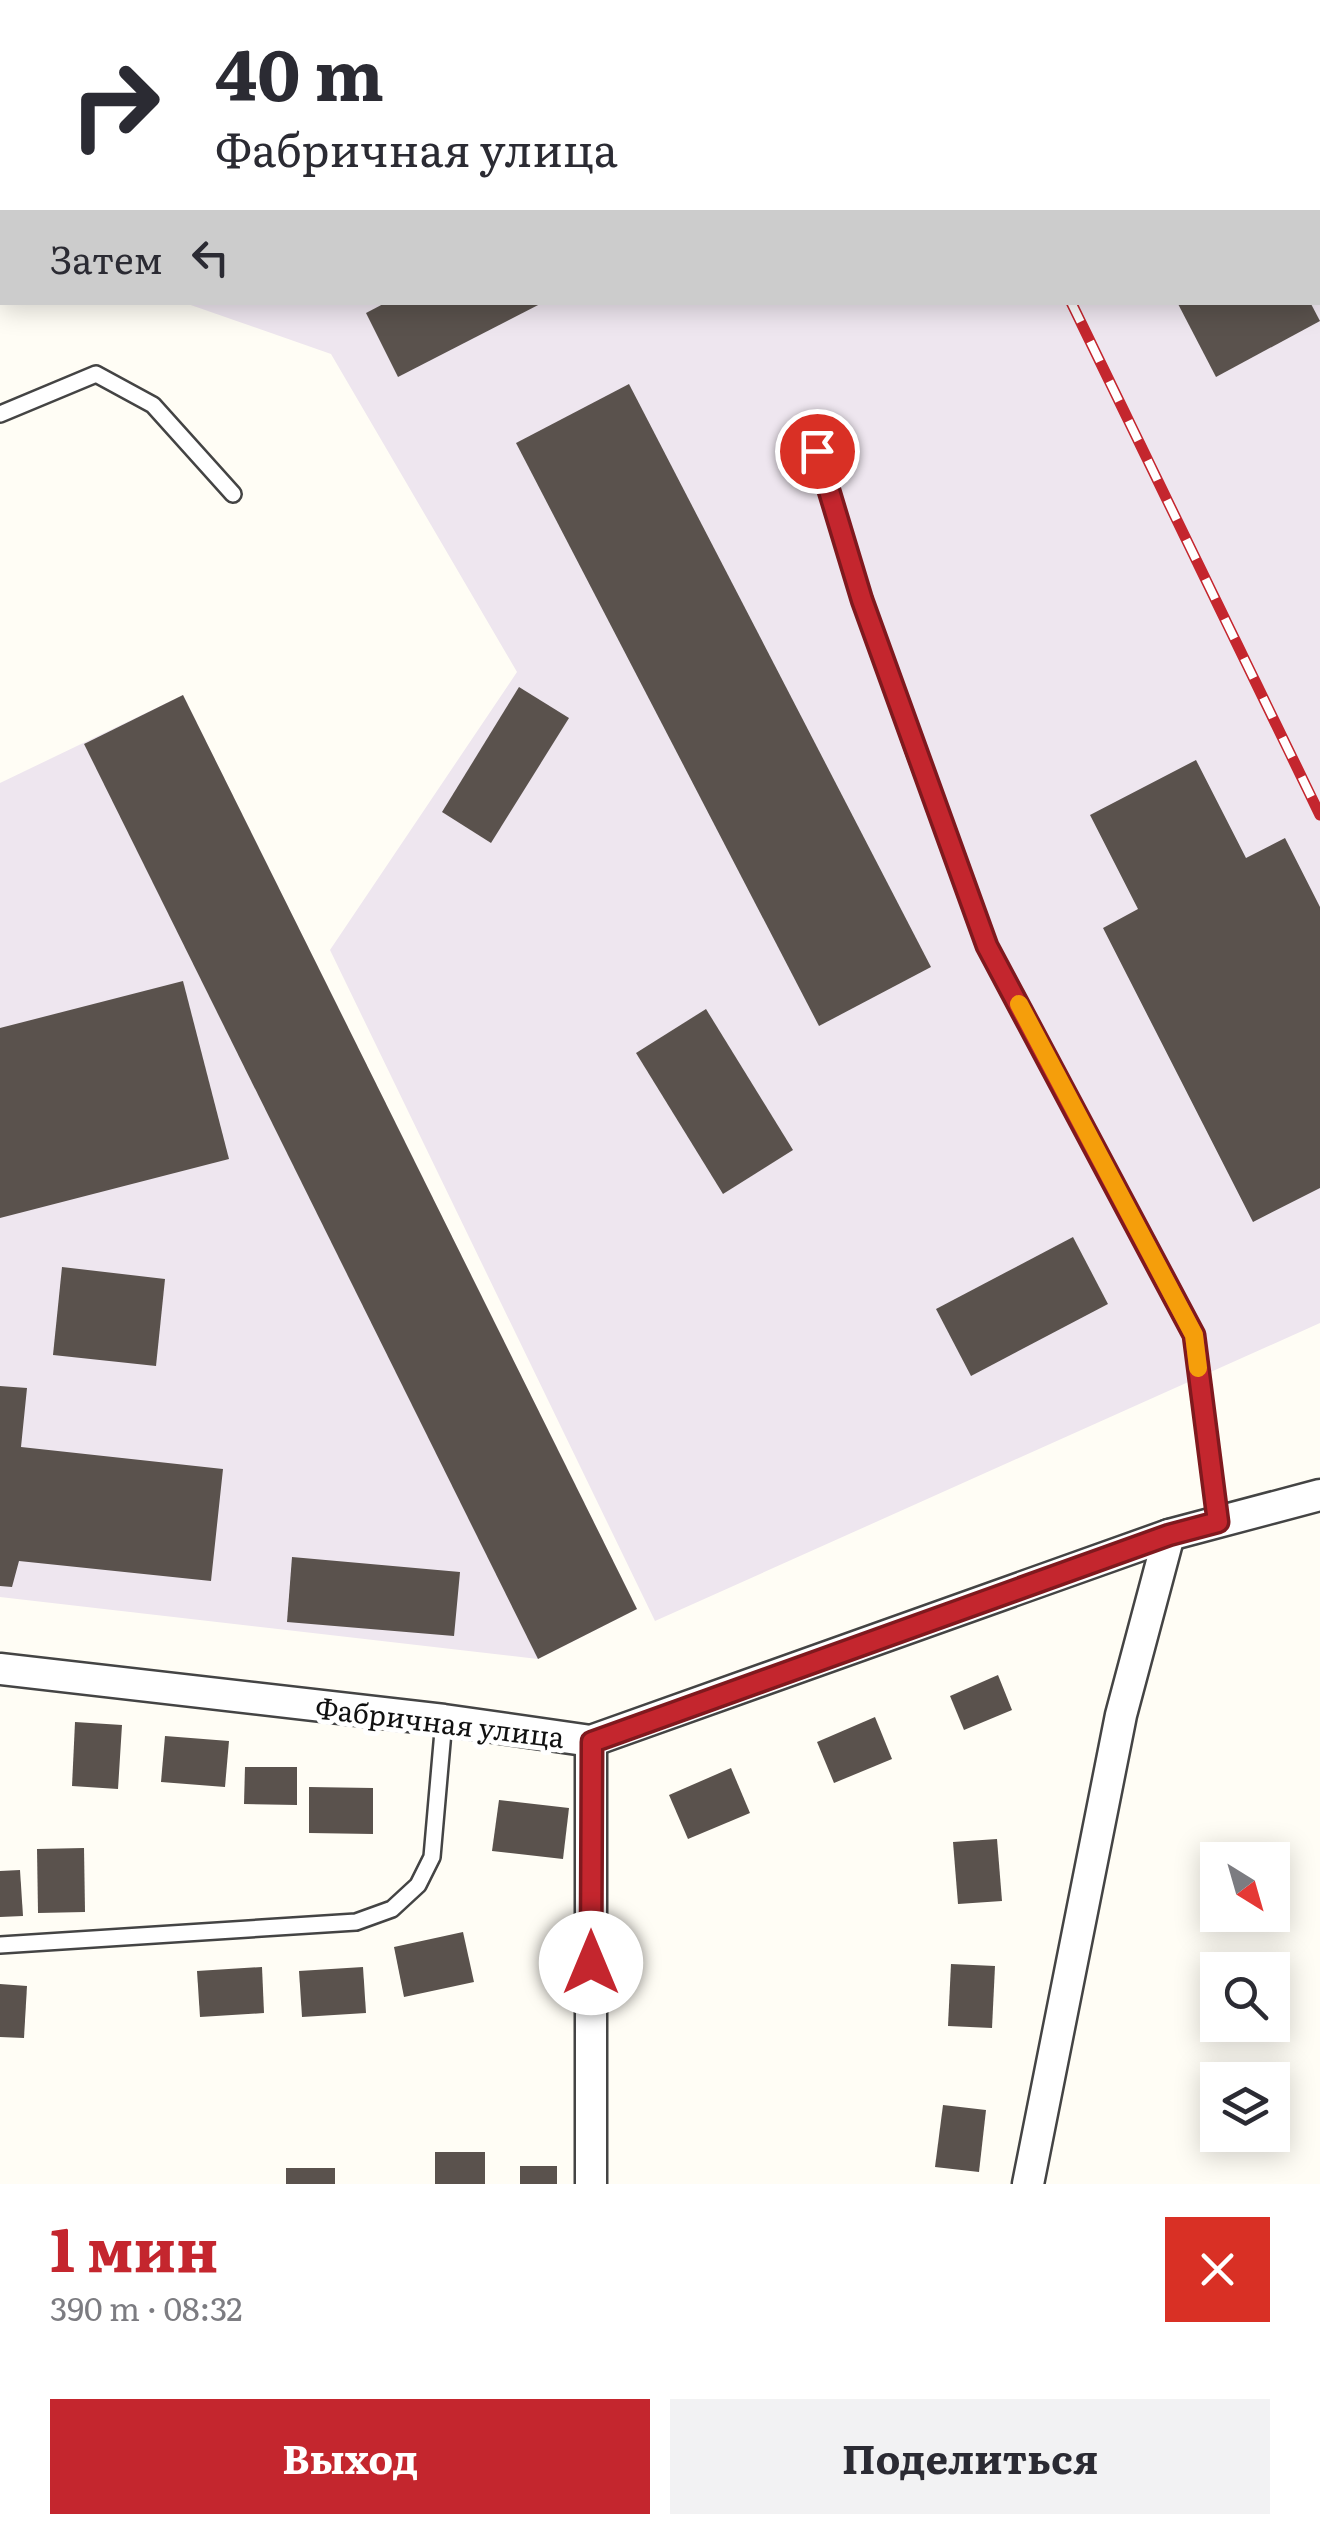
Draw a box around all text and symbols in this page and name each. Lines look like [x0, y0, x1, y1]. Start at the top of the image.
text: 40 m [215, 19, 384, 123]
icon: right [50, 40, 180, 170]
text: Фабричная улица [215, 114, 618, 181]
text: Затем [50, 229, 163, 286]
icon: left [183, 230, 238, 285]
pin [775, 409, 860, 494]
icon: arrive [790, 424, 845, 479]
street label: Фабричная улица [313, 1685, 567, 1757]
north arrow [1200, 1842, 1290, 1932]
map controls [1200, 1842, 1290, 2152]
position arrow [539, 1911, 643, 2015]
button: search [1200, 1952, 1290, 2042]
button: layers [1200, 2062, 1290, 2152]
text: 1 мин [50, 2201, 219, 2290]
button: close [1165, 2217, 1270, 2322]
text: 390 m · 08:32 [50, 2283, 243, 2331]
button: Выход [50, 2399, 650, 2514]
button: Поделиться [670, 2399, 1270, 2514]

